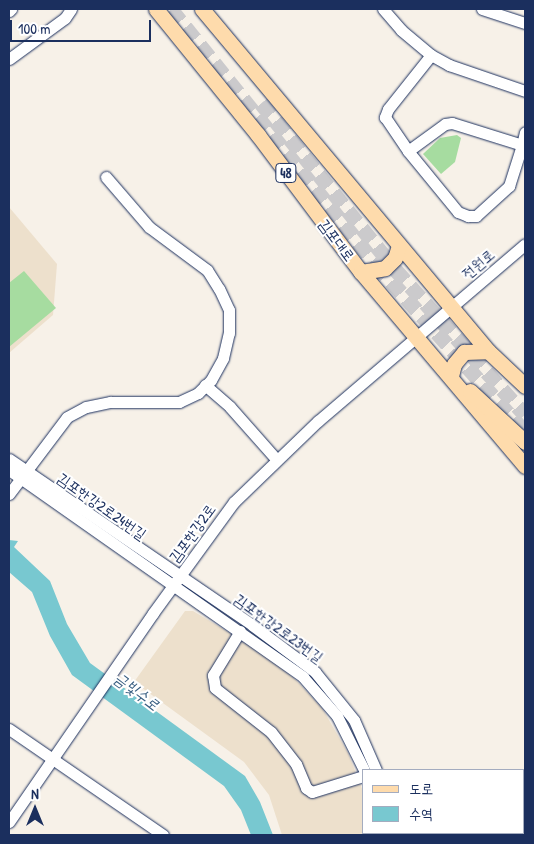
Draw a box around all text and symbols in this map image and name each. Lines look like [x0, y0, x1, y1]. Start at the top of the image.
scale bar [12, 10, 154, 42]
text: 100 m [18, 18, 51, 39]
road number: 48 [275, 162, 297, 184]
street label: 김포대로 [315, 215, 359, 265]
street label: 전원로 [458, 245, 498, 283]
street label: 김포한강2로24번길 [54, 469, 150, 543]
street label: 김포한강2로 [165, 500, 219, 566]
street label: 김포한강2로23번길 [231, 590, 327, 666]
water label: 금빛수로 [111, 668, 163, 714]
legend [362, 769, 524, 834]
text: 도로 [409, 778, 433, 799]
north arrow [10, 784, 60, 834]
text: N [31, 784, 39, 803]
text: 수역 [409, 803, 433, 824]

